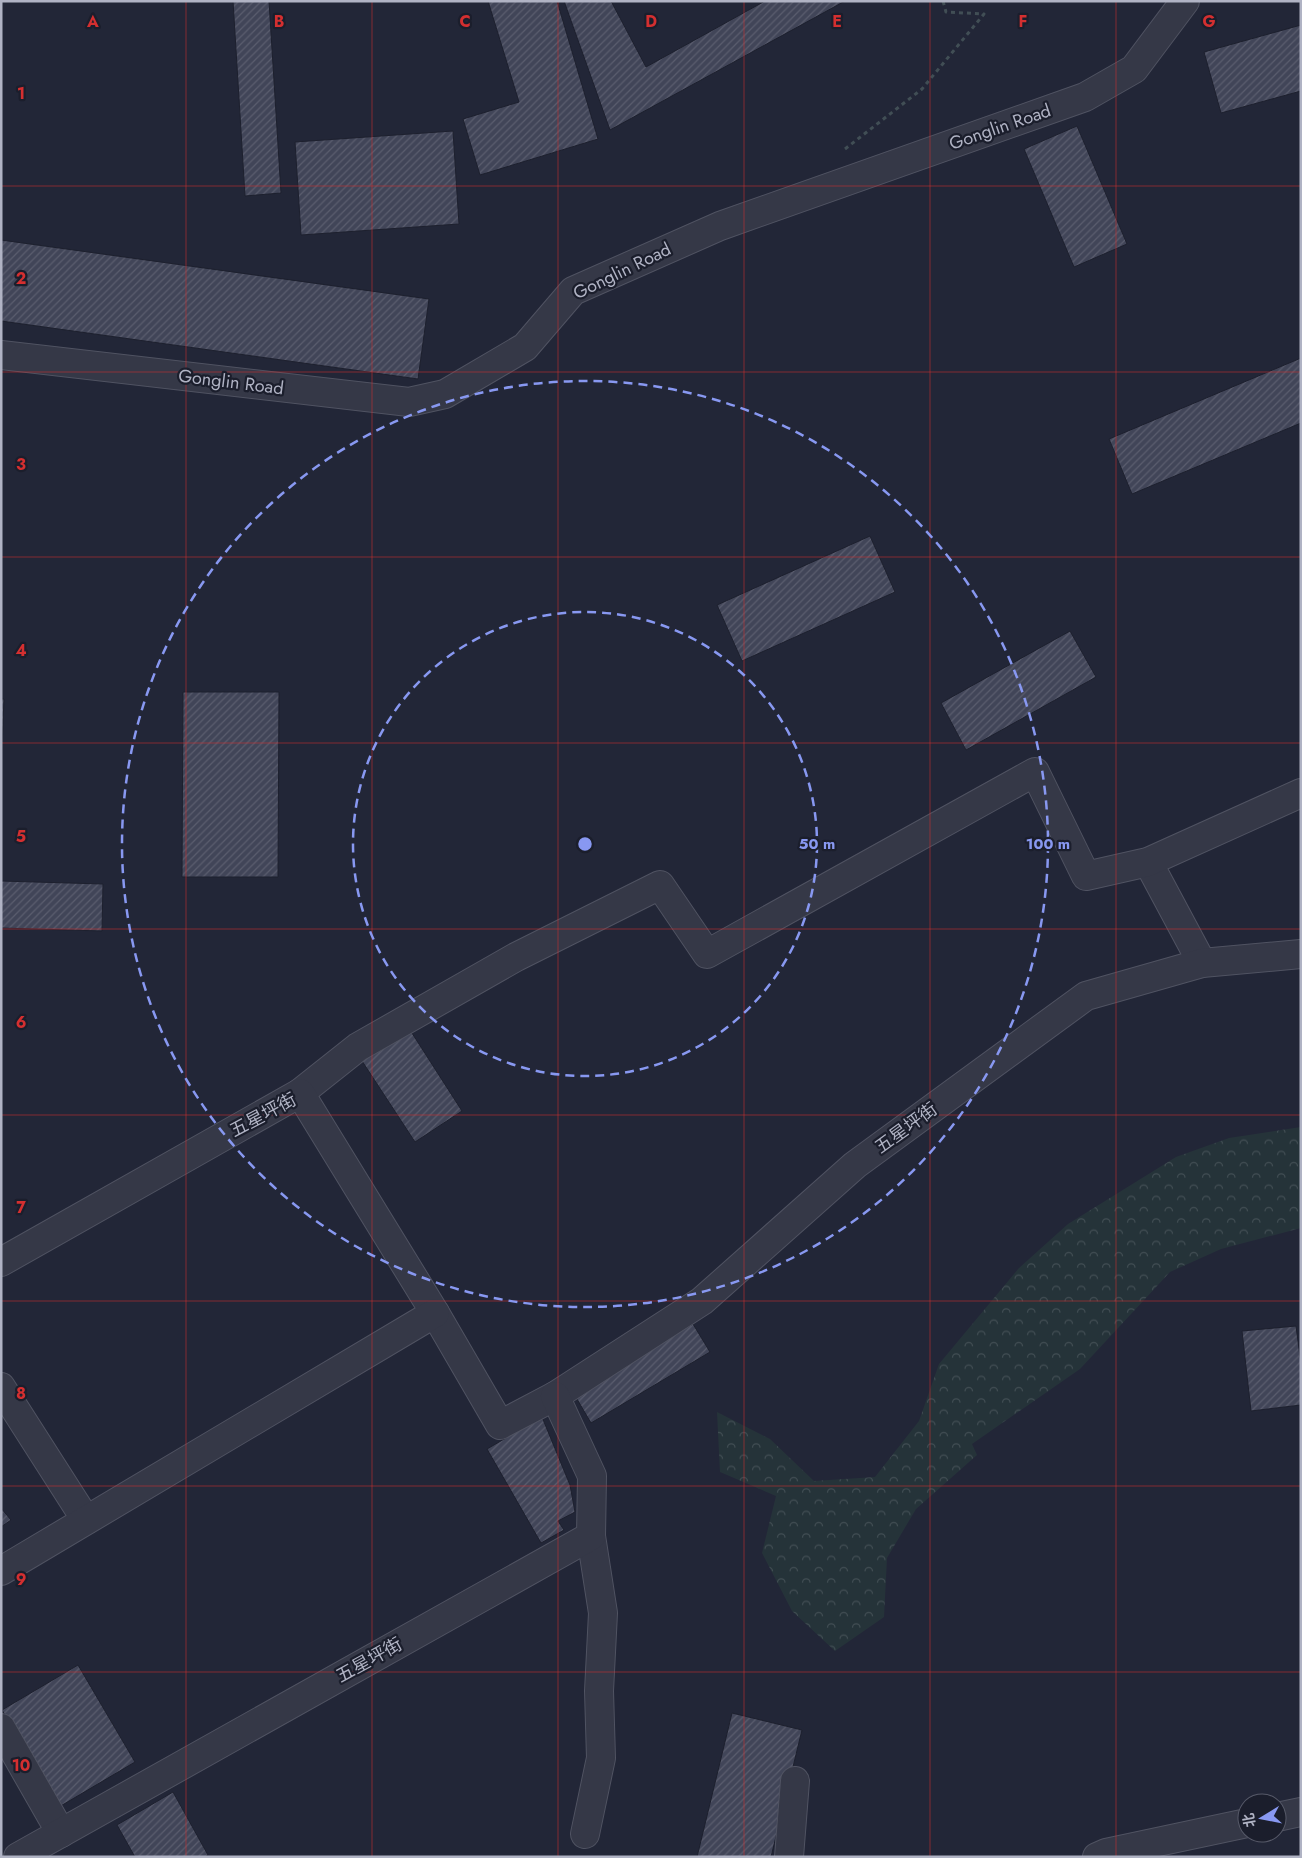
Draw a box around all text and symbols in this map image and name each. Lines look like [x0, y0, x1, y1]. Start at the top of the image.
text: A [86, 10, 99, 33]
text: B [274, 10, 284, 33]
text: C [459, 10, 471, 33]
text: D [645, 10, 657, 33]
text: E [832, 10, 842, 33]
text: F [1019, 10, 1027, 33]
text: G [1202, 10, 1216, 33]
text: 1 [17, 82, 25, 105]
street label: Gonglin Road [946, 97, 1054, 157]
street label: Gonglin Road [569, 236, 675, 306]
text: 2 [16, 267, 26, 290]
street label: Gonglin Road [177, 363, 285, 401]
text: 3 [16, 453, 26, 476]
text: 4 [15, 639, 27, 662]
text: 5 [16, 825, 26, 848]
text: 50 m [799, 833, 835, 855]
text: 100 m [1026, 833, 1070, 855]
centre of rings [576, 835, 594, 853]
text: 6 [16, 1011, 26, 1034]
street label: 五星坪街 [225, 1087, 301, 1143]
street label: 五星坪街 [869, 1096, 943, 1160]
text: 7 [16, 1196, 26, 1219]
text: 8 [16, 1382, 26, 1405]
text: 9 [16, 1568, 26, 1591]
street label: 五星坪街 [331, 1631, 407, 1689]
text: 10 [12, 1754, 30, 1777]
north arrow [1237, 1793, 1287, 1843]
text: 北 [1238, 1812, 1260, 1829]

